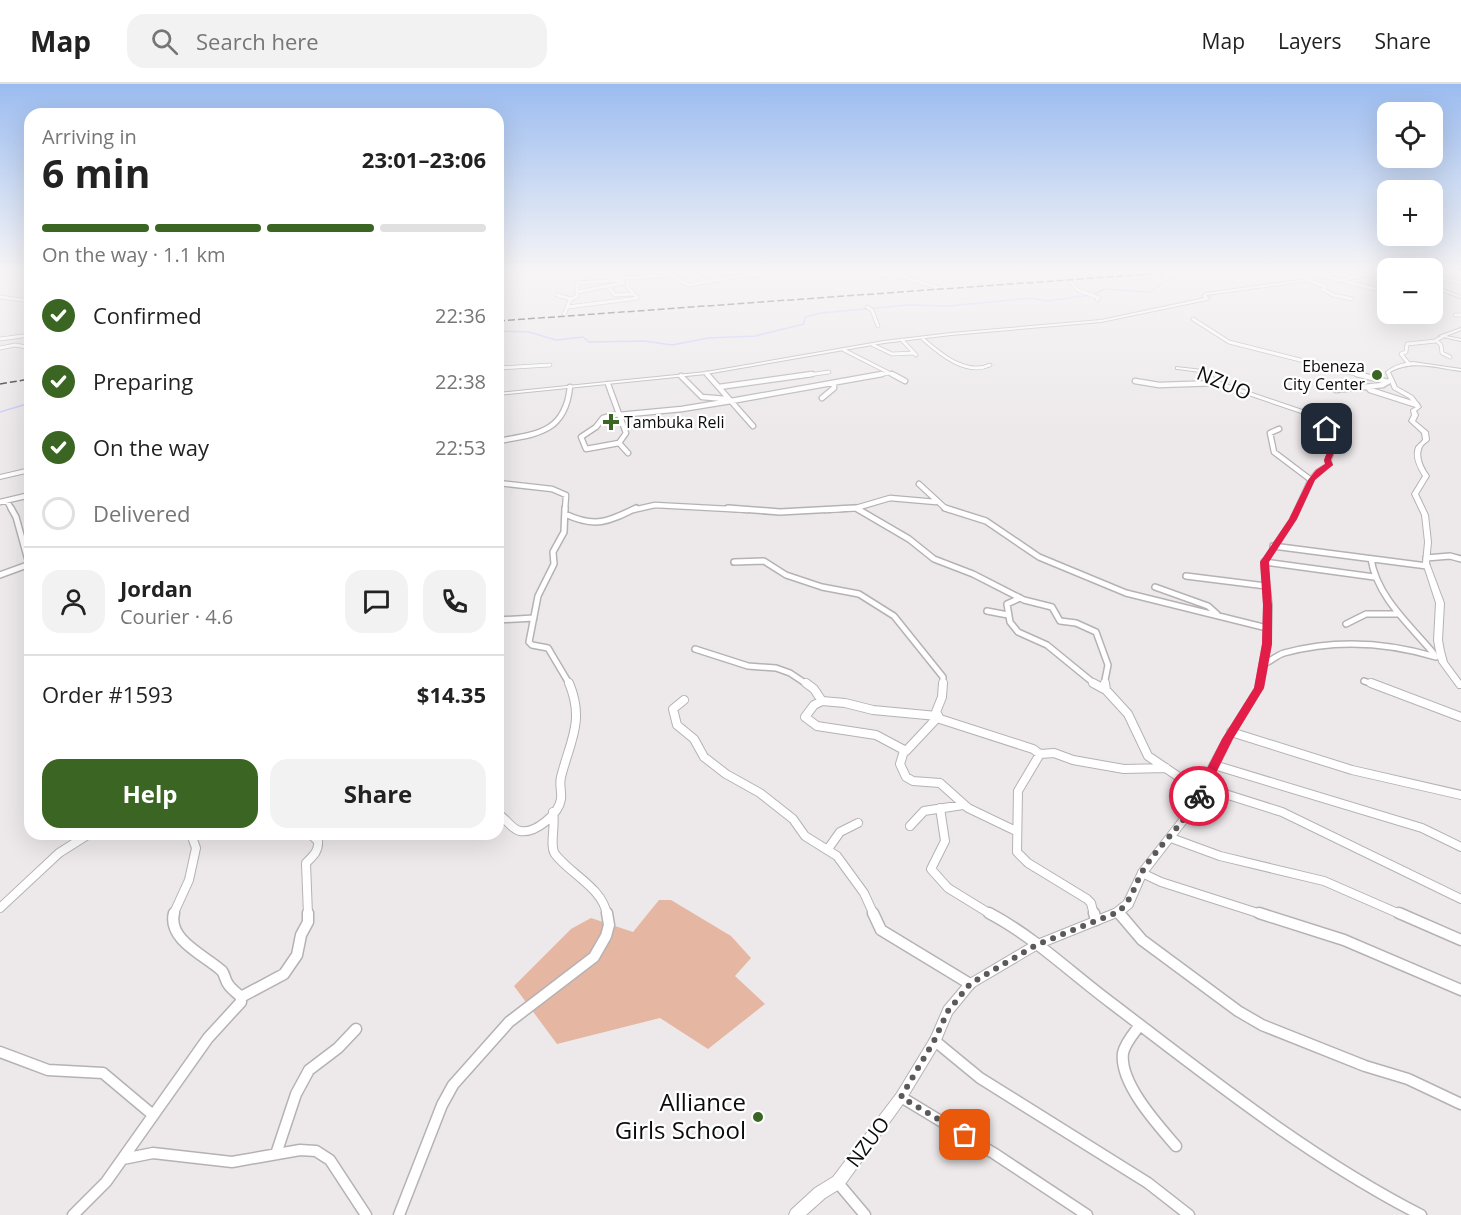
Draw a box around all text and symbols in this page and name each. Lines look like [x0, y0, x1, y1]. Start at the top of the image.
search box [127, 14, 547, 68]
text: Map [30, 22, 91, 60]
icon: search [148, 25, 181, 58]
text: Search here [196, 26, 319, 56]
text: Map [1202, 27, 1245, 55]
text: Layers [1278, 27, 1342, 55]
text: Share [1375, 27, 1431, 55]
map controls [1377, 102, 1443, 324]
button: locate [1377, 102, 1443, 168]
text: Arriving in [42, 123, 137, 150]
text: 23:01–23:06 [362, 144, 486, 174]
text: 6 min [42, 146, 150, 199]
button: + [1377, 180, 1443, 246]
text: On the way · 1.1 km [42, 241, 225, 268]
button: − [1377, 258, 1443, 324]
icon: check [42, 299, 75, 332]
text: Confirmed [93, 300, 202, 330]
text: 22:36 [435, 302, 486, 329]
place label: Ebeneza City Center [1283, 355, 1365, 395]
street label: NZUO [1193, 359, 1256, 406]
icon: check [42, 365, 75, 398]
text: Preparing [93, 366, 193, 396]
text: 22:38 [435, 368, 486, 395]
marker: Ebeneza City Center [1370, 368, 1384, 382]
pin [1301, 403, 1352, 454]
place label: Tambuka Reli [624, 411, 725, 433]
icon: home [1310, 412, 1343, 445]
marker: Tambuka Reli [602, 413, 620, 431]
icon: check [42, 431, 75, 464]
text: On the way [93, 432, 209, 462]
text: 22:53 [435, 434, 486, 461]
text: Delivered [93, 498, 191, 528]
button: person [42, 570, 105, 633]
button: chat [345, 570, 408, 633]
button: phone [423, 570, 486, 633]
text: Jordan [120, 573, 193, 603]
text: Courier · 4.6 [120, 603, 233, 630]
text: Order #1593 [42, 679, 173, 709]
text: $14.35 [417, 679, 486, 709]
button: Help [42, 759, 258, 828]
button: Share [270, 759, 486, 828]
courier [1169, 766, 1229, 826]
icon: bike [1183, 780, 1216, 813]
place label: Alliance Girls School [615, 1085, 746, 1146]
pin [939, 1109, 990, 1160]
marker: Alliance Girls School [751, 1110, 765, 1124]
street label: NZUO [840, 1111, 895, 1172]
icon: bag [948, 1118, 981, 1151]

